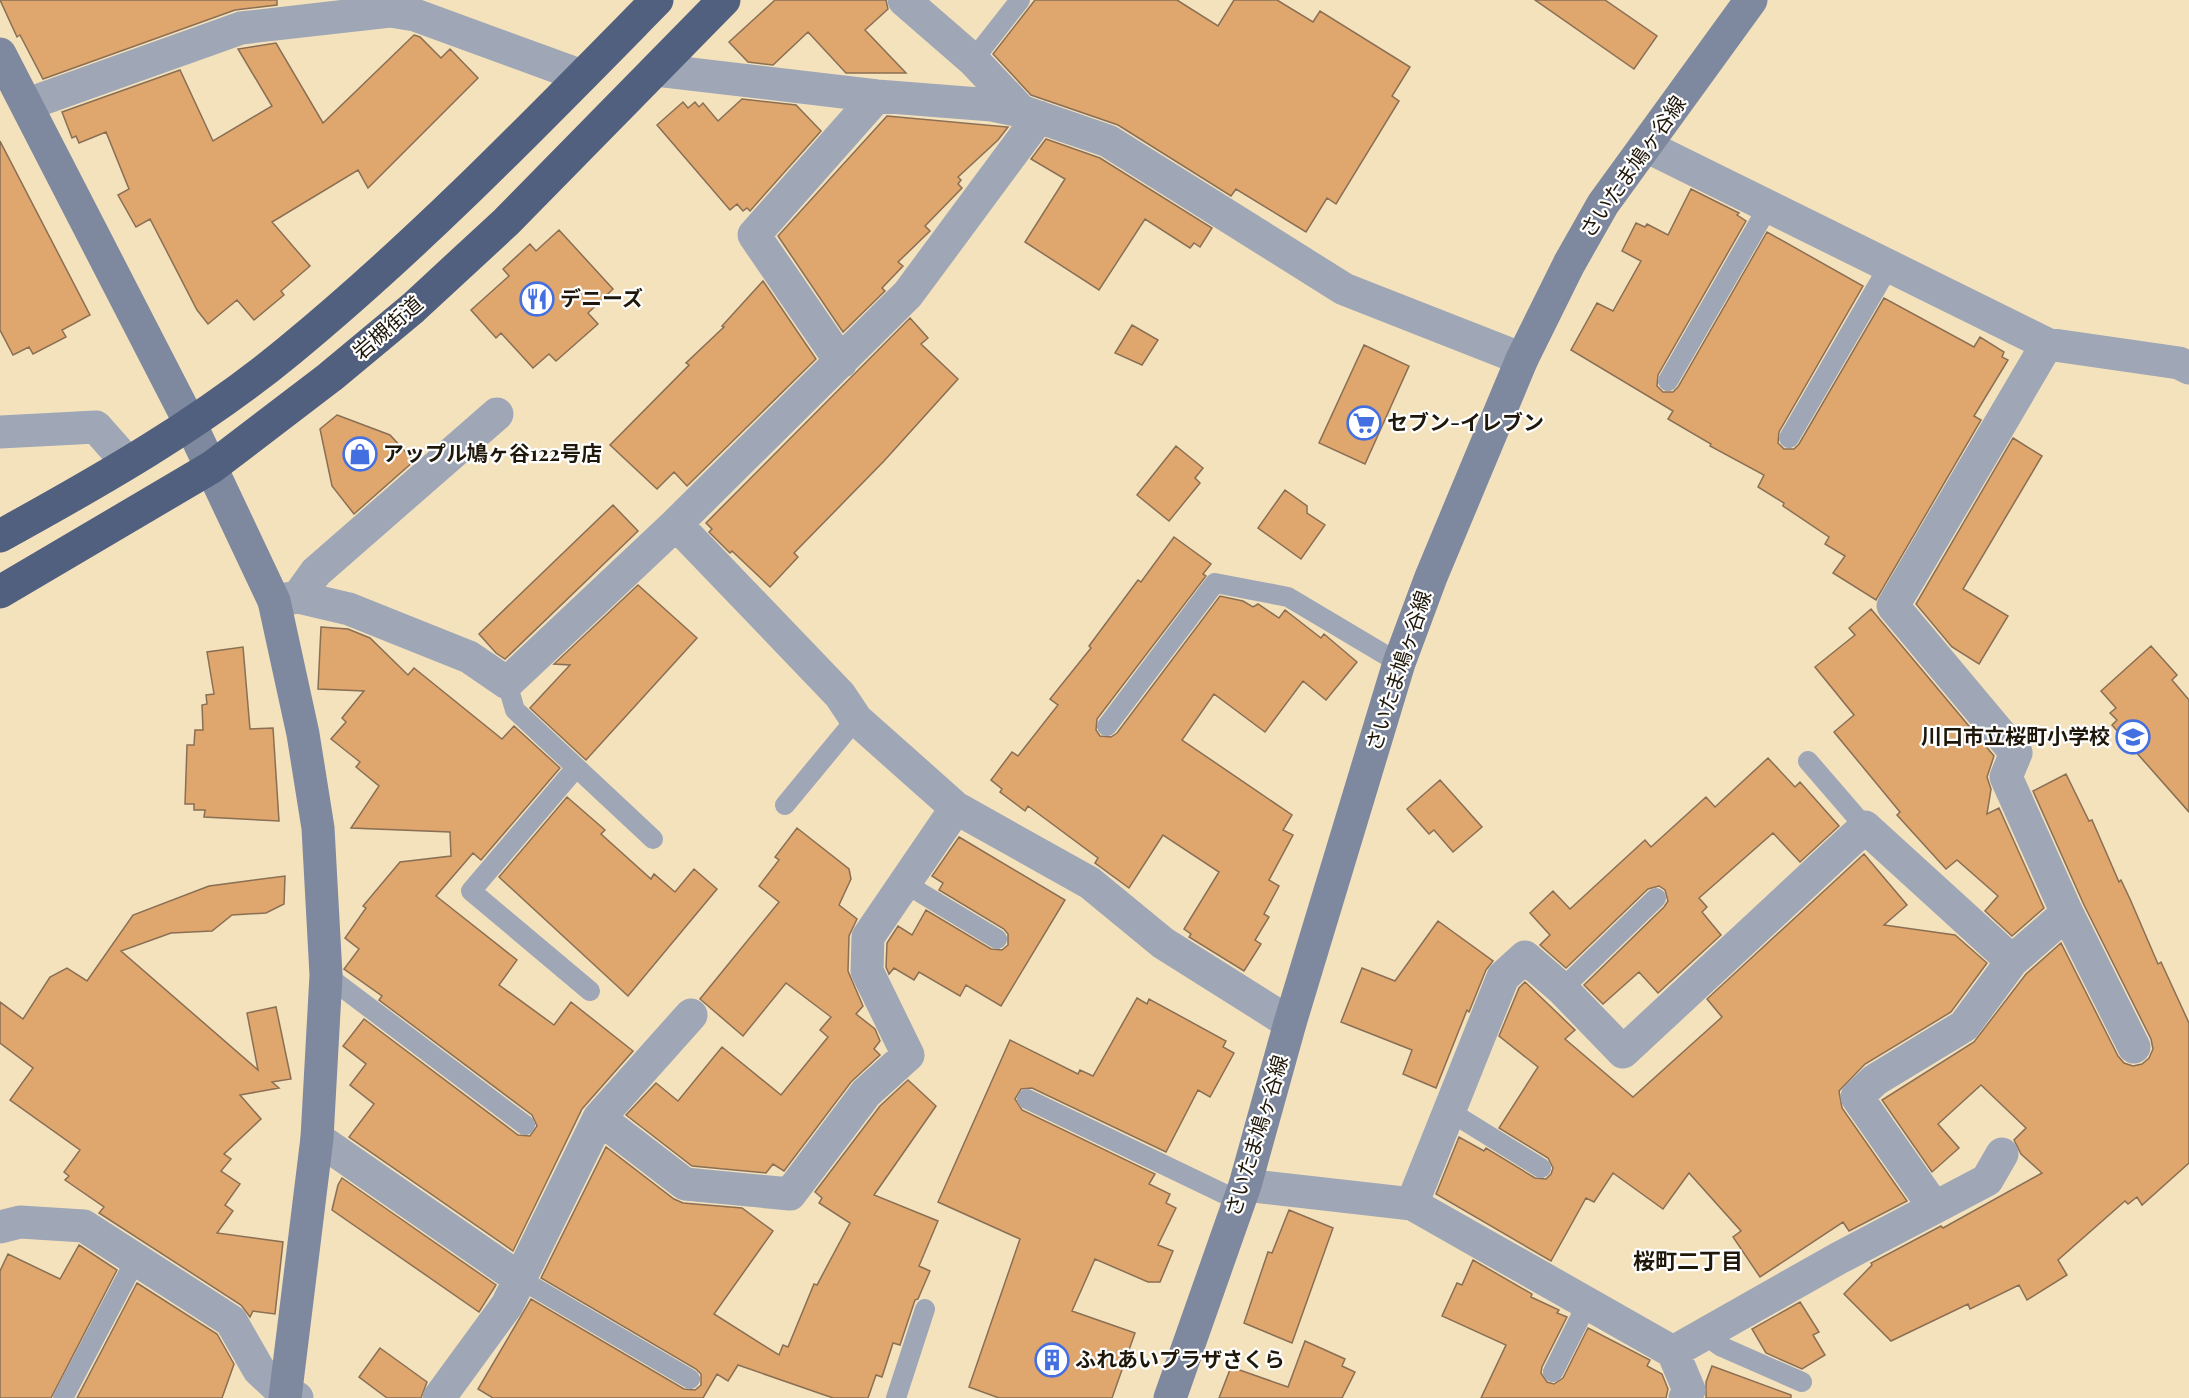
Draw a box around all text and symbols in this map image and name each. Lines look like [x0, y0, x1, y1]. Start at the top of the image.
street label: さいたま鳩ヶ谷線 [1572, 89, 1691, 242]
restaurant icon: デニーズ [519, 281, 555, 317]
place label: デニーズ [560, 283, 643, 311]
street label: 岩槻街道 [346, 288, 428, 365]
supermarket icon: セブン-イレブン [1346, 405, 1382, 441]
place label: セブン-イレブン [1387, 407, 1544, 435]
shop icon: アップル鳩ヶ谷122号店 [342, 436, 378, 472]
place label: アップル鳩ヶ谷122号店 [383, 438, 602, 466]
street label: さいたま鳩ヶ谷線 [1358, 586, 1436, 754]
school or university icon: 川口市立桜町小学校 [2115, 719, 2151, 755]
place label: 川口市立桜町小学校 [1921, 721, 2110, 749]
street label: さいたま鳩ヶ谷線 [1217, 1051, 1293, 1220]
district label: 桜町二丁目 [1633, 1245, 1743, 1275]
building icon: ふれあいプラザさくら [1034, 1342, 1070, 1378]
place label: ふれあいプラザさくら [1075, 1344, 1285, 1372]

